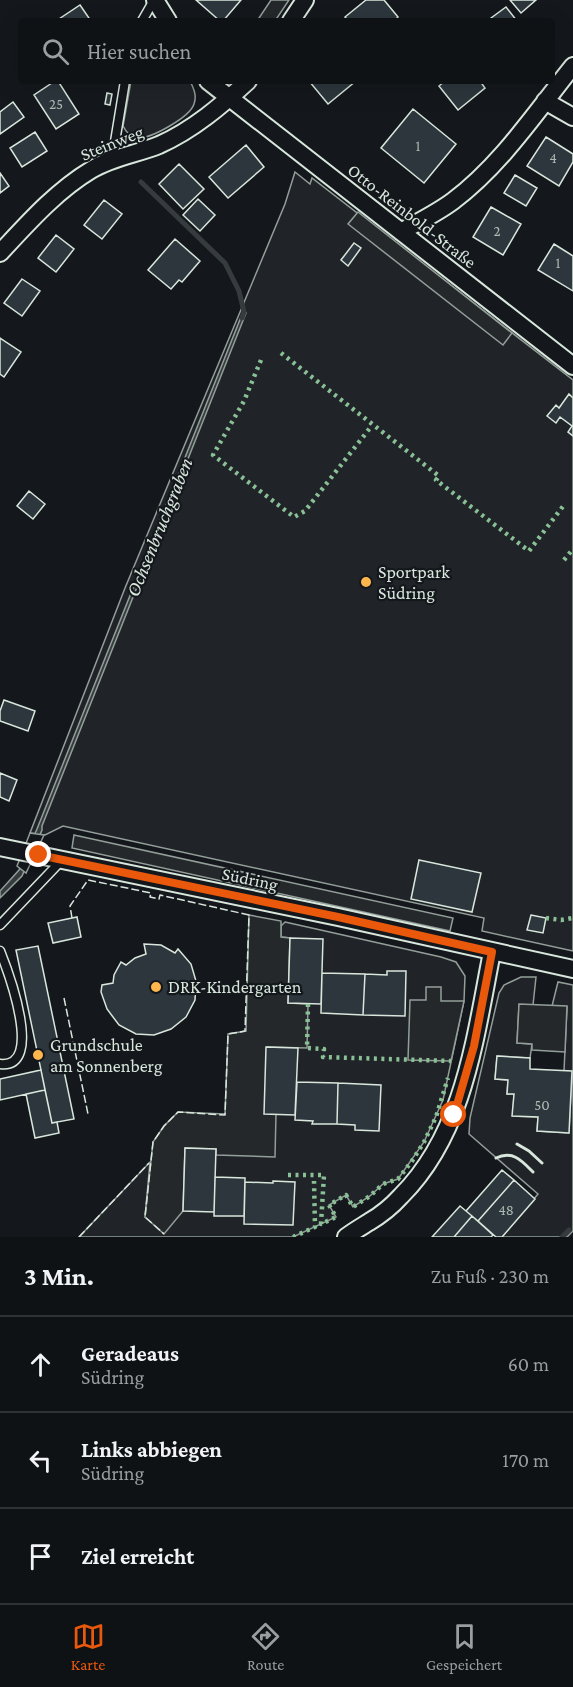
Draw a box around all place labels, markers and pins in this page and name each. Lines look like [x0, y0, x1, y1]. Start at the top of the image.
place label: Sportpark Südring [378, 562, 450, 603]
marker: Sportpark Südring [359, 575, 373, 589]
place label: DRK-Kindergarten [168, 977, 302, 997]
marker: DRK-Kindergarten [149, 980, 163, 994]
place label: Grundschule am Sonnenberg [50, 1035, 163, 1076]
marker: Grundschule am Sonnenberg [31, 1048, 45, 1062]

